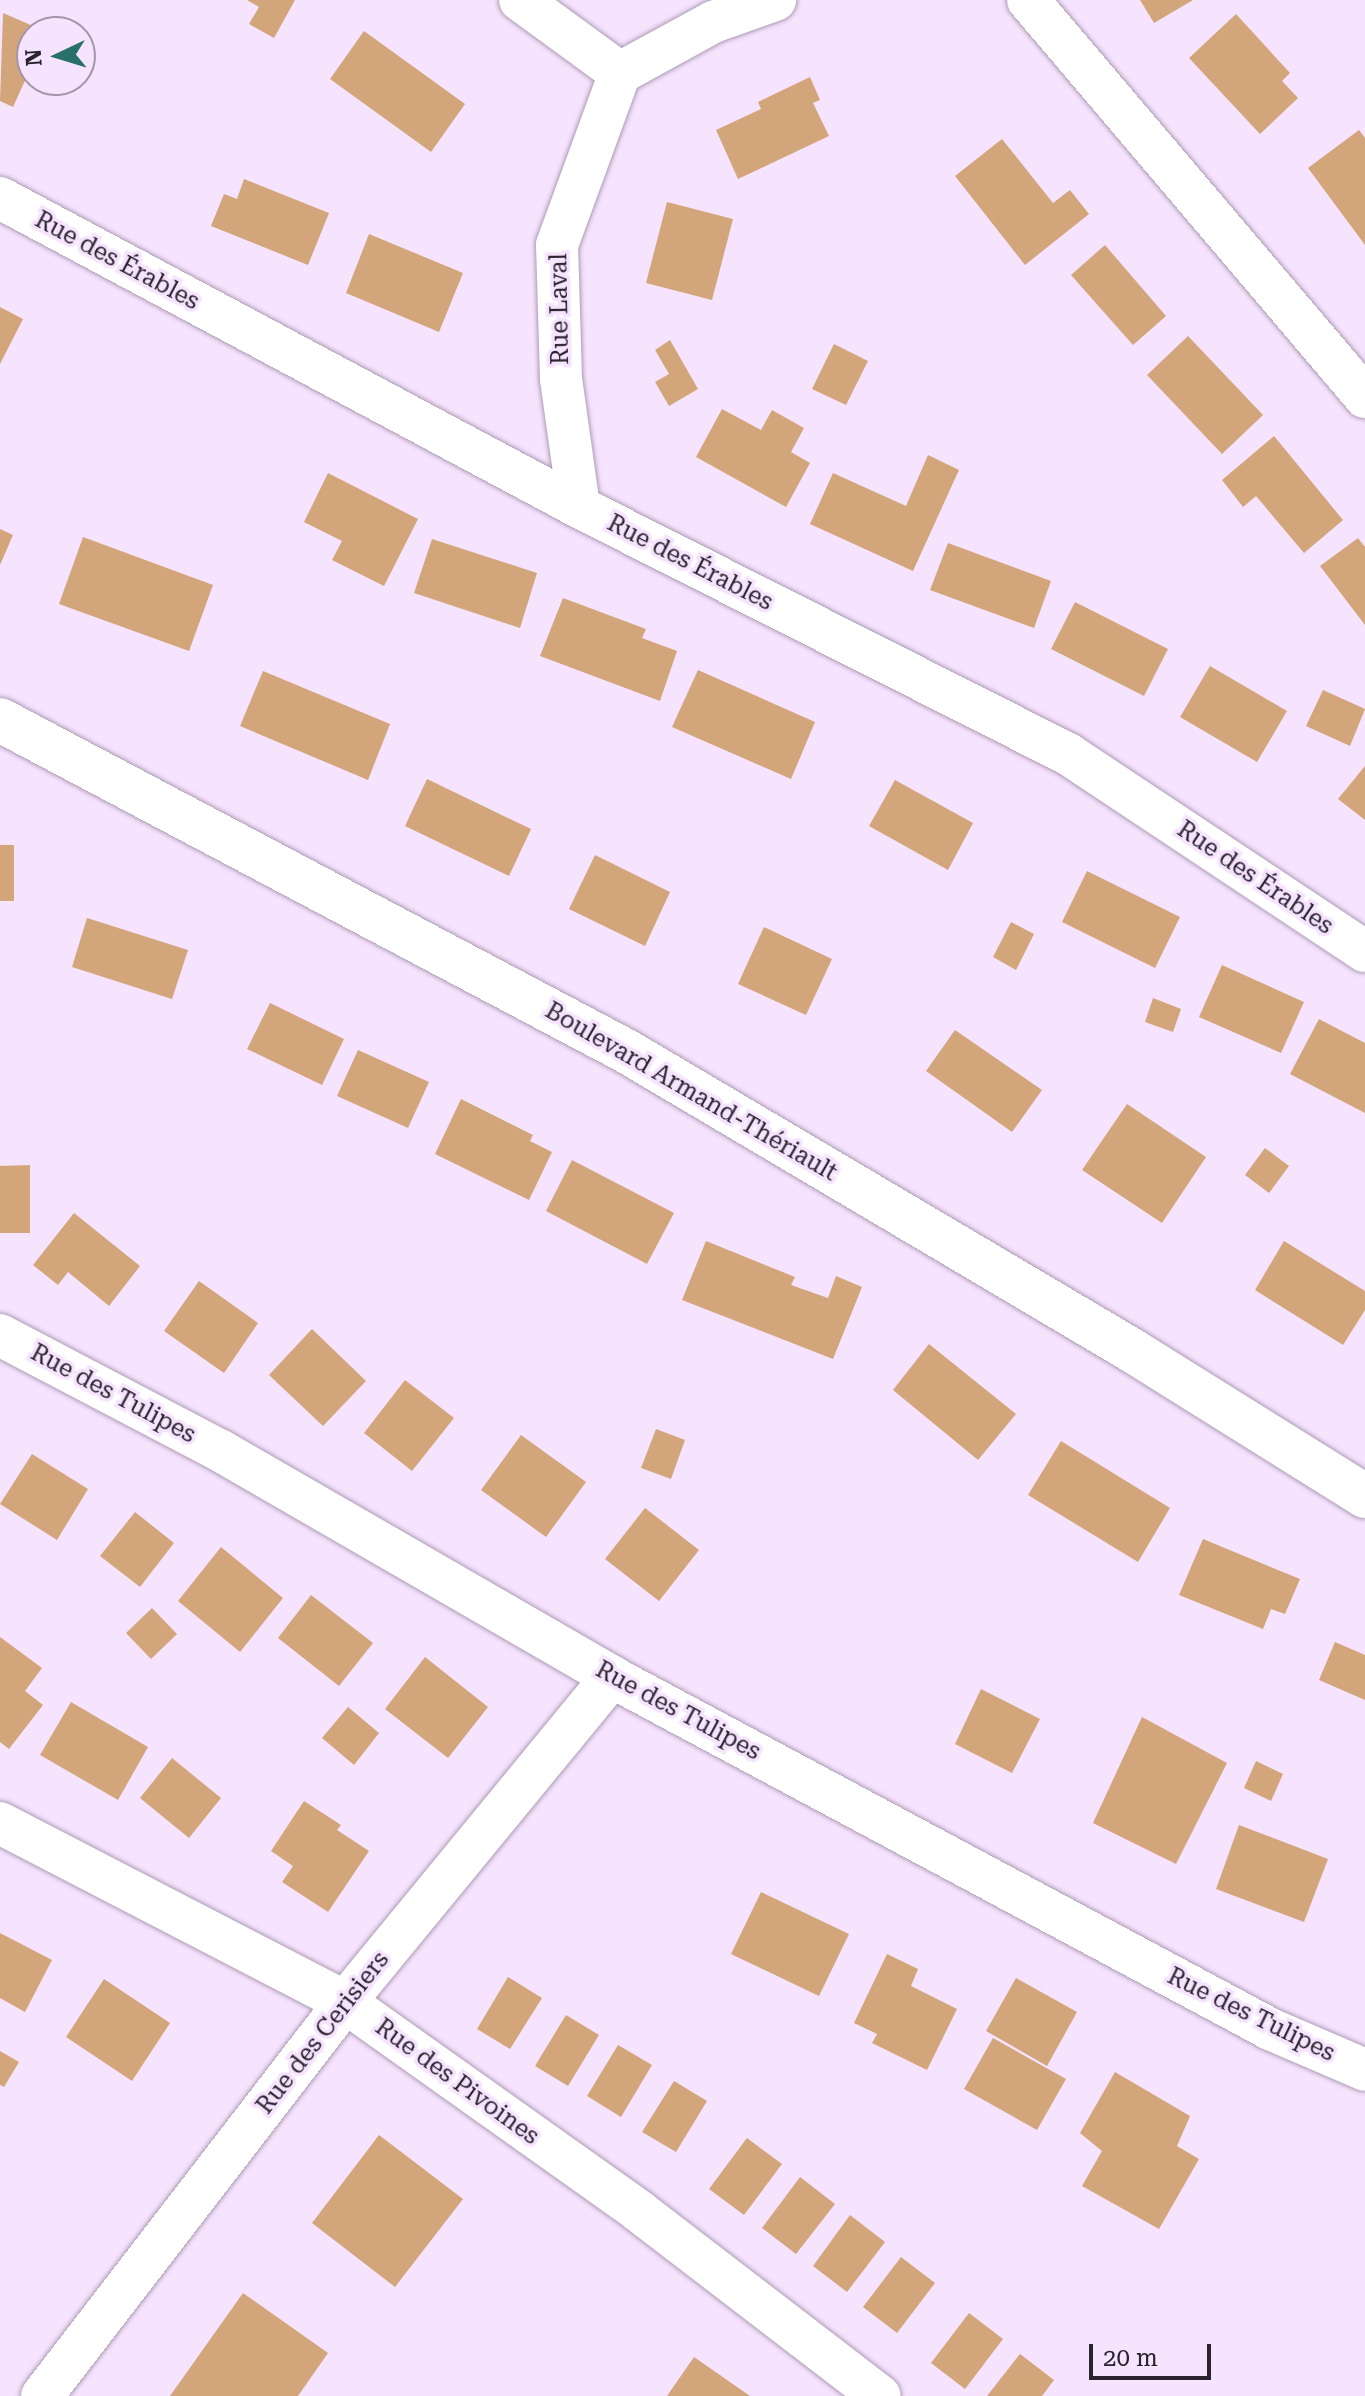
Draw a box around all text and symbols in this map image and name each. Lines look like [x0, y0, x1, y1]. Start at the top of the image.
north arrow [16, 16, 96, 96]
text: N [20, 48, 47, 67]
street label: Rue des Érables [30, 206, 204, 316]
street label: Rue Laval [545, 253, 575, 365]
street label: Rue des Érables [602, 509, 778, 617]
street label: Rue des Érables [1172, 815, 1338, 941]
street label: Boulevard Armand-Thériault [540, 996, 842, 1188]
street label: Rue des Tulipes [26, 1338, 200, 1450]
street label: Rue des Tulipes [591, 1655, 765, 1767]
street label: Rue des Cerisiers [251, 1946, 395, 2120]
street label: Rue des Tulipes [1163, 1962, 1339, 2068]
street label: Rue des Pivoines [369, 2013, 545, 2151]
scale bar [1093, 2328, 1215, 2378]
text: 20 m [1103, 2344, 1158, 2372]

